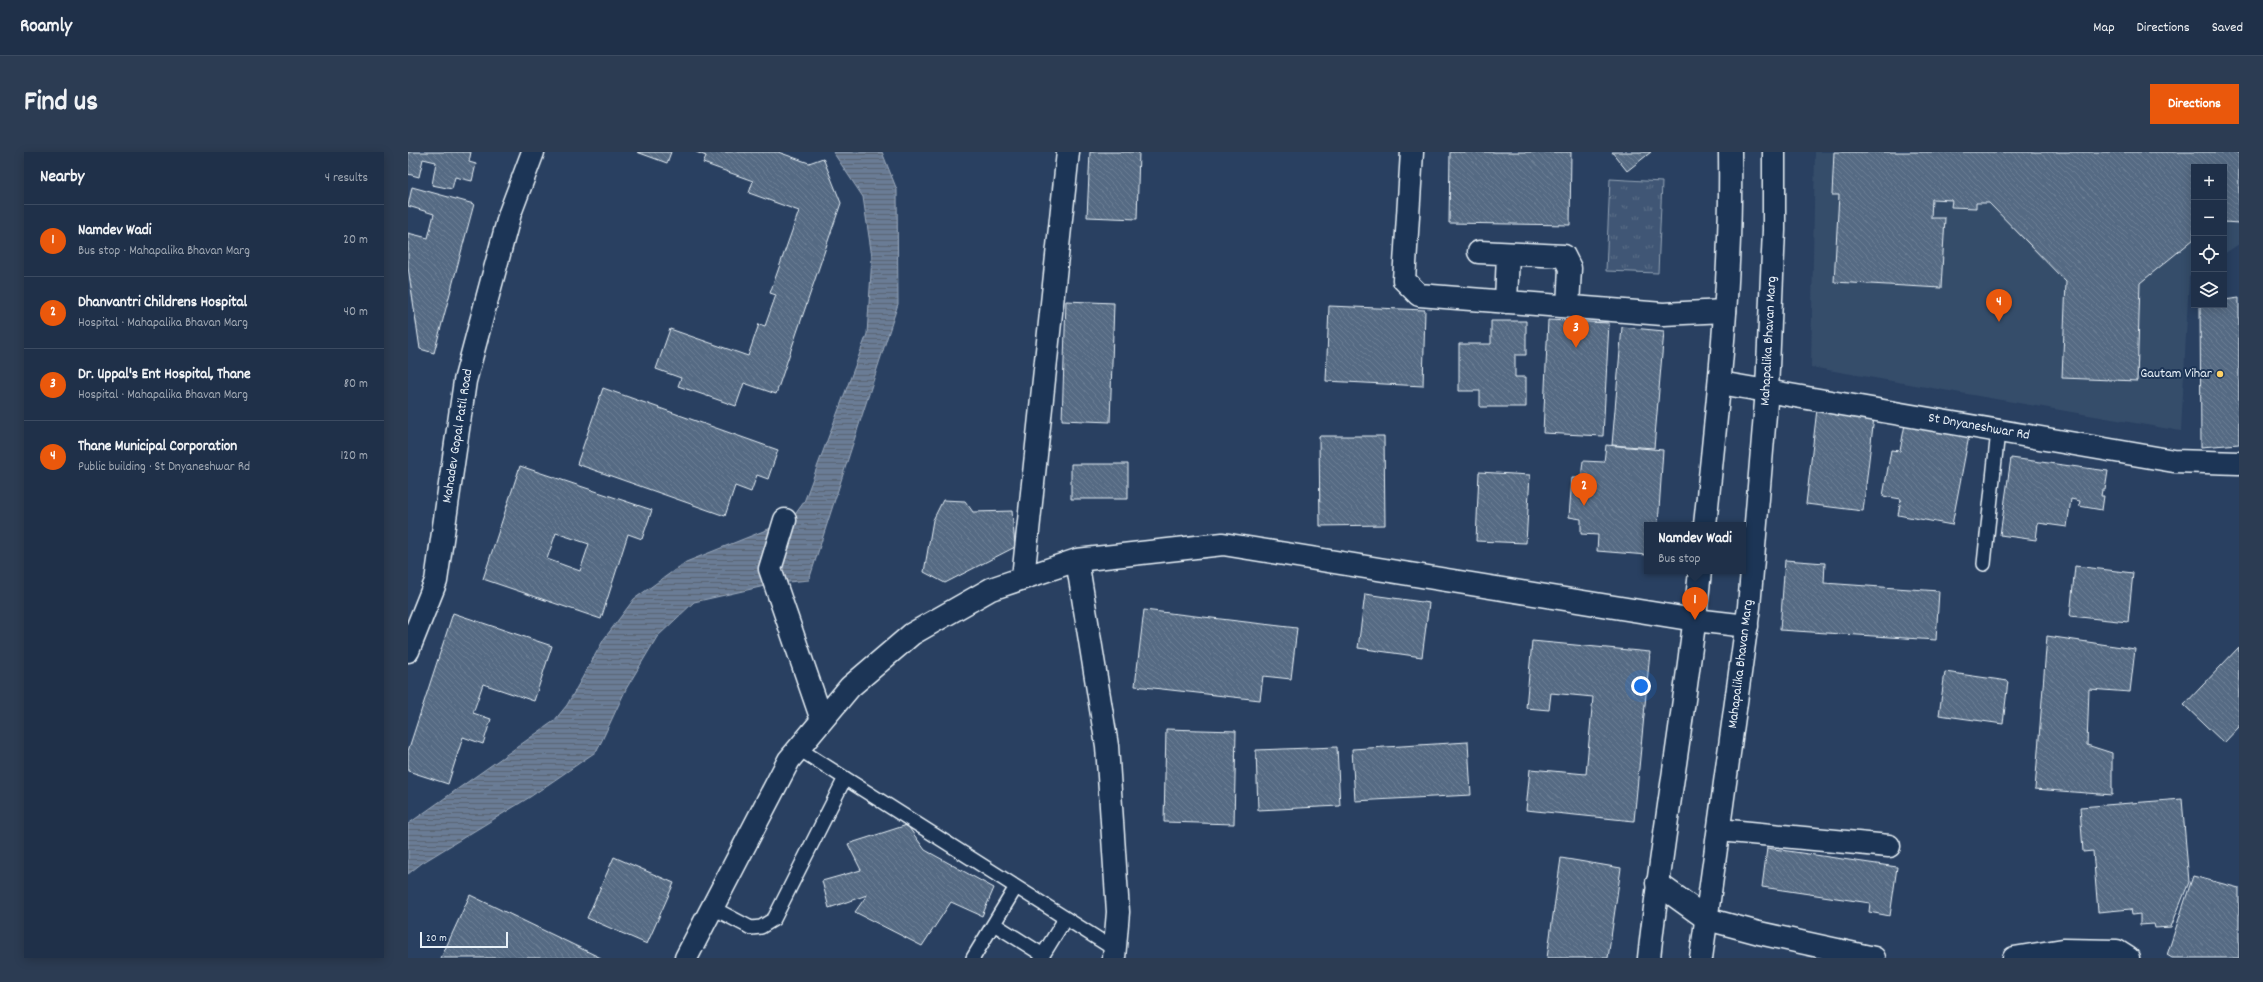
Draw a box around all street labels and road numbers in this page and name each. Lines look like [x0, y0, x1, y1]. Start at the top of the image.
street label: Mahapalika Bhavan Marg [1756, 276, 1782, 406]
street label: Mahadev Gopal Patil Road [438, 367, 478, 505]
street label: St Dnyaneshwar Rd [1927, 408, 2031, 446]
street label: Mahapalika Bhavan Marg [1723, 598, 1759, 730]

